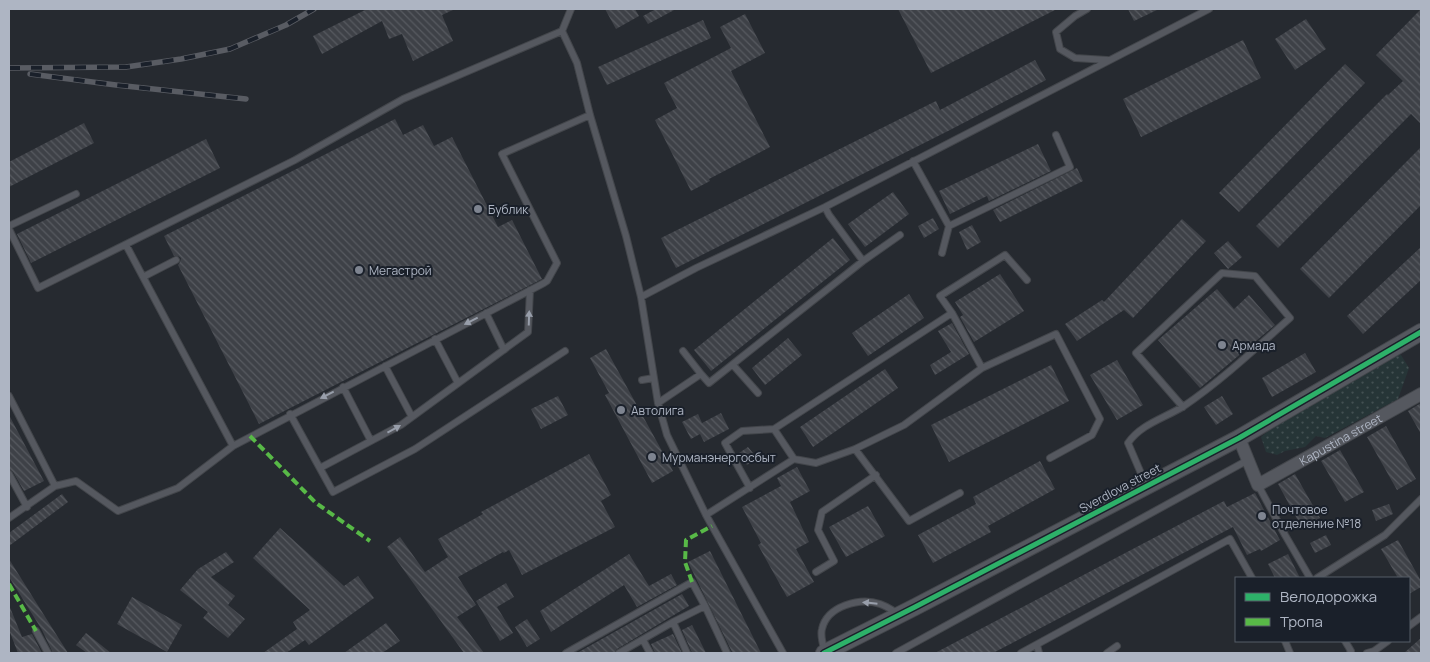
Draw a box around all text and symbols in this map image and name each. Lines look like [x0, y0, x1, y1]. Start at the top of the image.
place label: Бублик [488, 201, 529, 218]
marker: Бублик [472, 203, 484, 215]
place label: Мегастрой [369, 262, 432, 279]
marker: Мегастрой [353, 264, 365, 276]
one-way arrow [525, 310, 533, 326]
one-way arrow [464, 317, 479, 325]
place label: Армада [1232, 337, 1276, 354]
marker: Армада [1216, 339, 1228, 351]
one-way arrow [320, 391, 334, 399]
place label: Автолига [631, 402, 684, 419]
marker: Автолига [615, 404, 627, 416]
street label: Kapustina street [1296, 409, 1385, 469]
one-way arrow [387, 425, 401, 433]
place label: Мурманэнергосбыт [662, 449, 776, 466]
marker: Мурманэнергосбыт [646, 451, 658, 463]
street label: Sverdlova street [1076, 459, 1164, 517]
place label: Почтовое отделение №18 [1272, 501, 1361, 532]
marker: Почтовое отделение №18 [1256, 510, 1268, 522]
legend [1235, 577, 1410, 642]
text: Велодорожка [1280, 586, 1377, 607]
one-way arrow [862, 599, 878, 607]
text: Тропа [1280, 611, 1323, 632]

